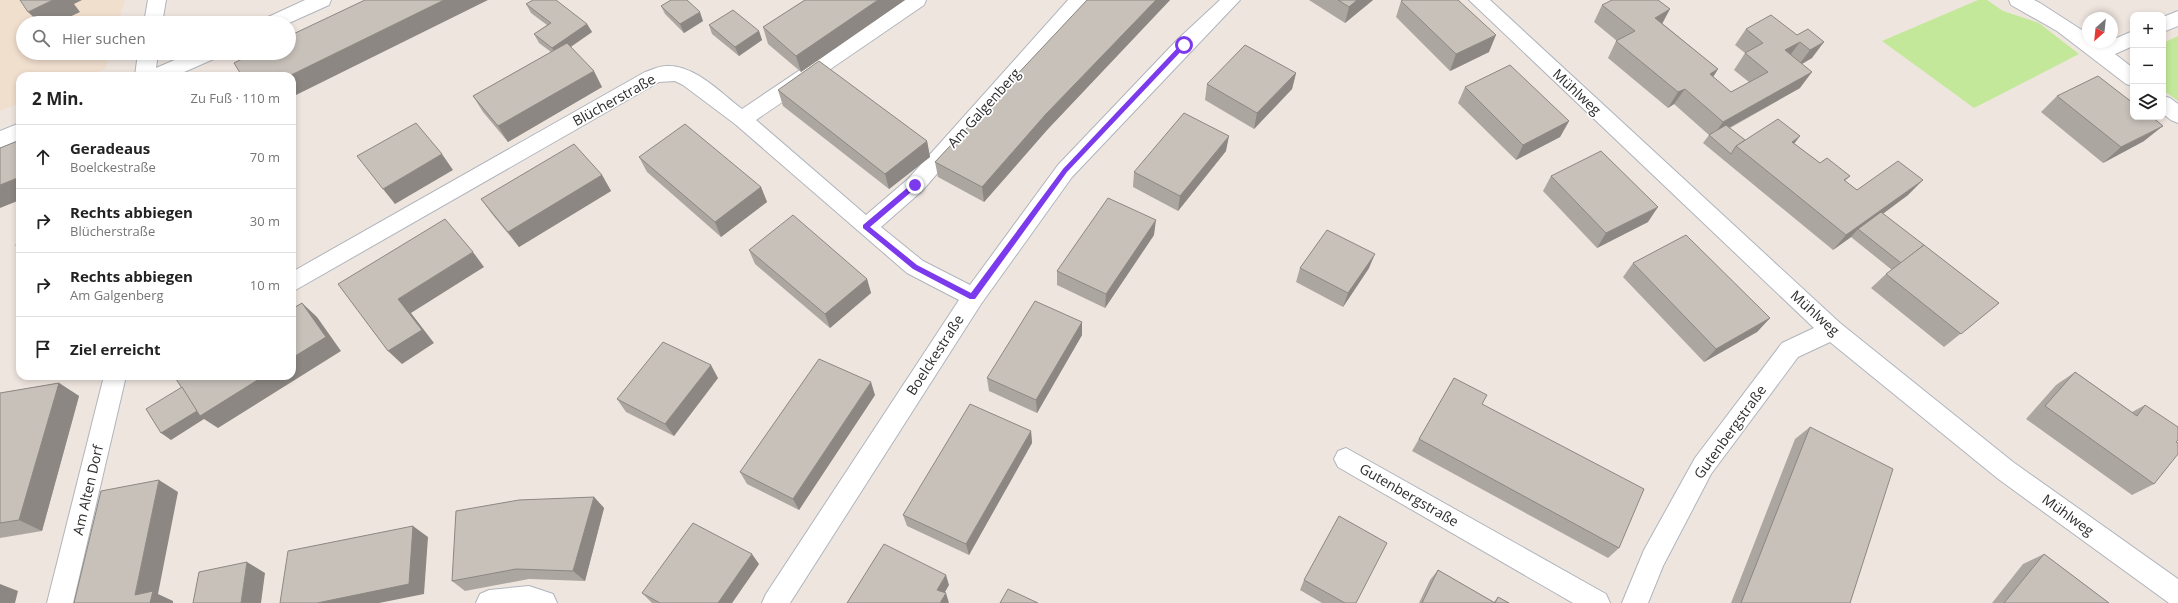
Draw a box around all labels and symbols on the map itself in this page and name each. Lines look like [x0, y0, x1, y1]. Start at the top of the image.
north arrow [2082, 12, 2118, 48]
route start [1175, 36, 1193, 54]
street label: Am Galgenberg [943, 64, 1025, 151]
street label: Mühlweg [1549, 64, 1606, 119]
street label: Blücherstraße [569, 69, 659, 130]
route end [906, 176, 924, 194]
street label: Mühlweg [1787, 286, 1844, 340]
street label: Boelckestraße [901, 311, 968, 399]
street label: Gutenbergstraße [1689, 381, 1770, 482]
street label: Am Alten Dorf [68, 442, 107, 537]
street label: Gutenbergstraße [1356, 458, 1462, 531]
street label: Mühlweg [2039, 489, 2098, 540]

